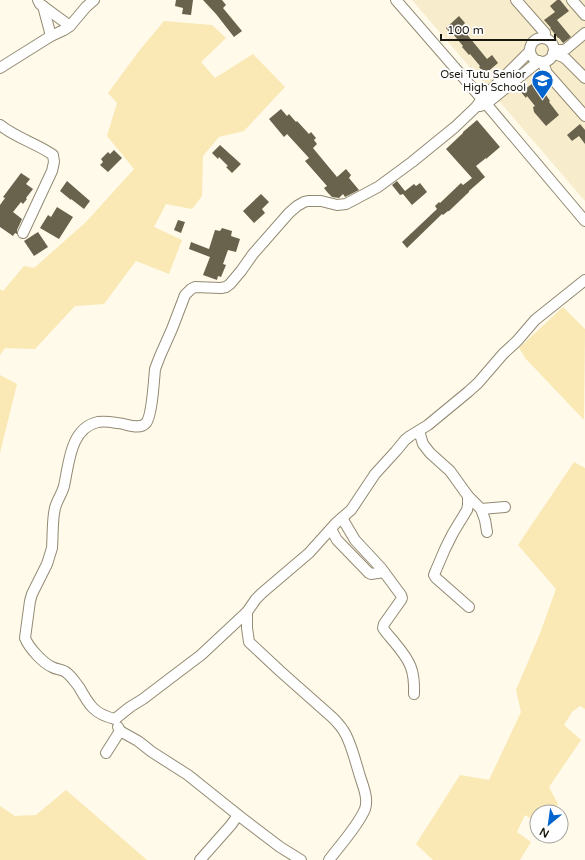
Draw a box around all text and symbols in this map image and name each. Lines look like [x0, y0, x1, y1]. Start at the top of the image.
scale bar [441, 16, 555, 42]
text: 100 m [447, 23, 484, 37]
school or university icon: Osei Tutu Senior High School [529, 67, 555, 100]
place label: Osei Tutu Senior High School [440, 68, 527, 94]
north arrow [529, 804, 569, 844]
text: N [537, 824, 551, 840]

